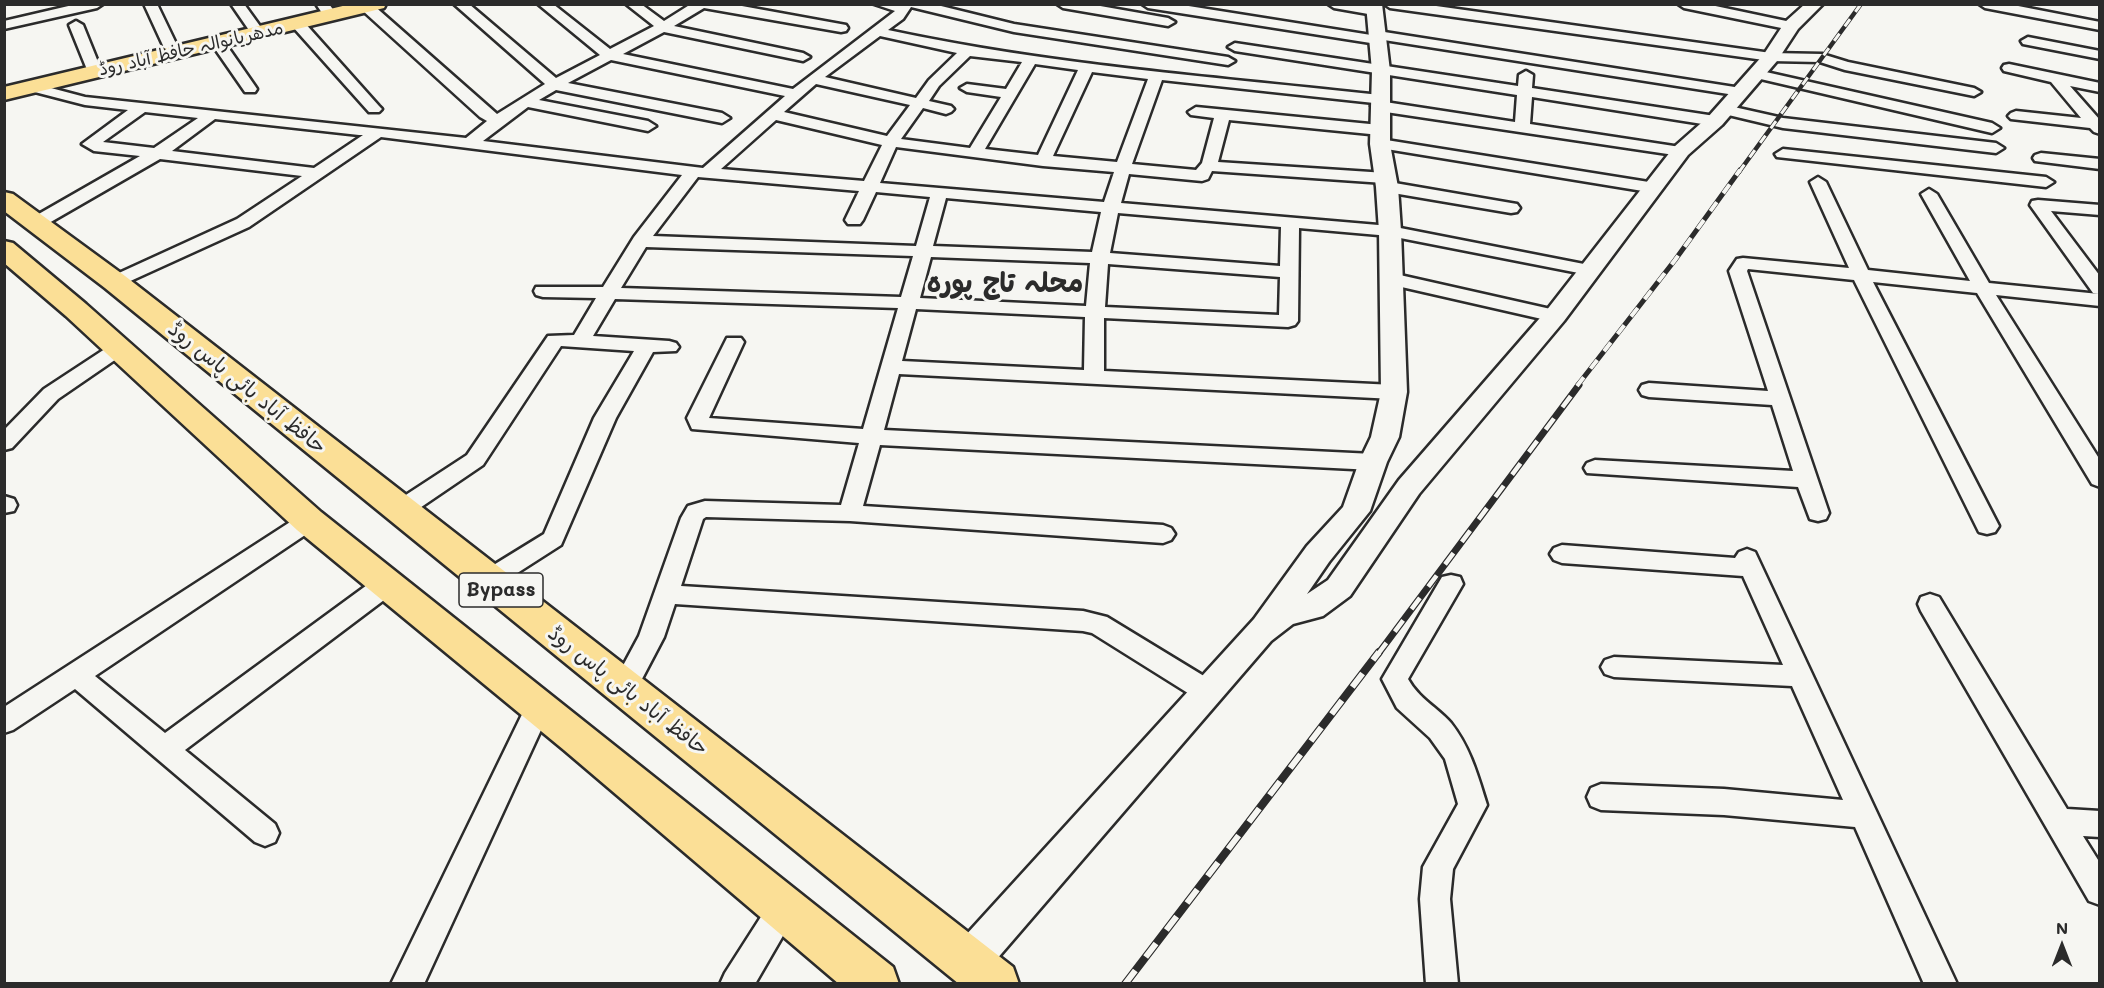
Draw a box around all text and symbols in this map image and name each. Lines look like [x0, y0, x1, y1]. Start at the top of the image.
street label: مدھریانوالہ حافظ آباد روڈ [97, 17, 285, 81]
district label: محلہ تاج پورہ [927, 268, 1083, 300]
street label: حافظ آباد بائی پاس روڈ [163, 317, 331, 459]
road number: Bypass [459, 573, 543, 607]
street label: حافظ آباد بائی پاس روڈ [543, 621, 713, 761]
north arrow [2032, 916, 2092, 976]
text: N [2056, 917, 2068, 938]

